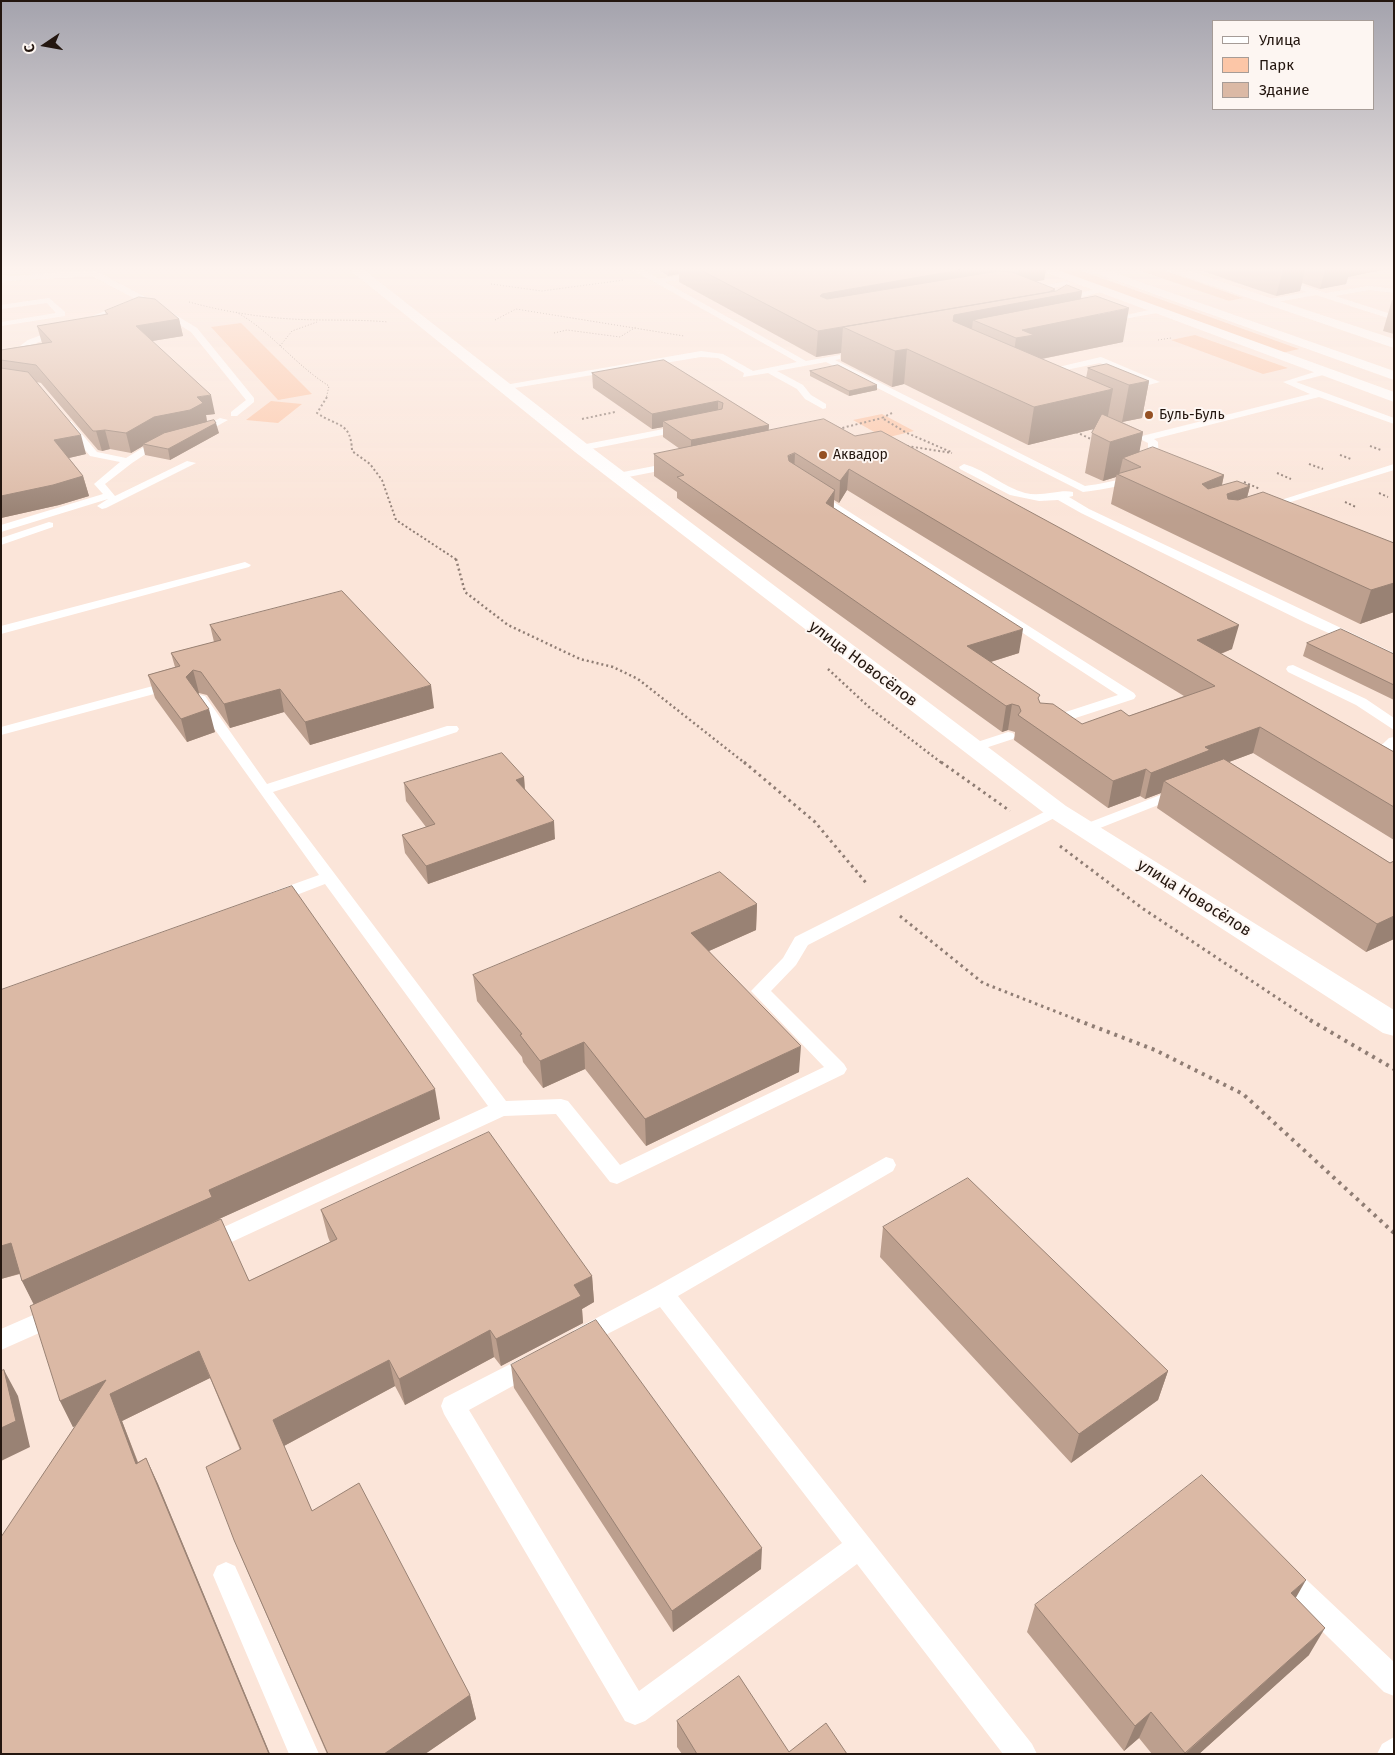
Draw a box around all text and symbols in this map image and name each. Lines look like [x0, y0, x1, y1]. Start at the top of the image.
north arrow [20, 20, 70, 70]
legend [1212, 20, 1375, 110]
text: Улица [1259, 31, 1301, 49]
text: С [21, 43, 39, 54]
text: Парк [1259, 56, 1294, 74]
text: Здание [1259, 81, 1309, 99]
place label: Буль-Буль [1159, 407, 1225, 423]
marker: Буль-Буль [1143, 409, 1155, 421]
place label: Аквадор [833, 447, 888, 463]
marker: Аквадор [817, 449, 829, 461]
street label: улица Новосёлов [805, 617, 921, 711]
street label: улица Новосёлов [1133, 855, 1255, 941]

